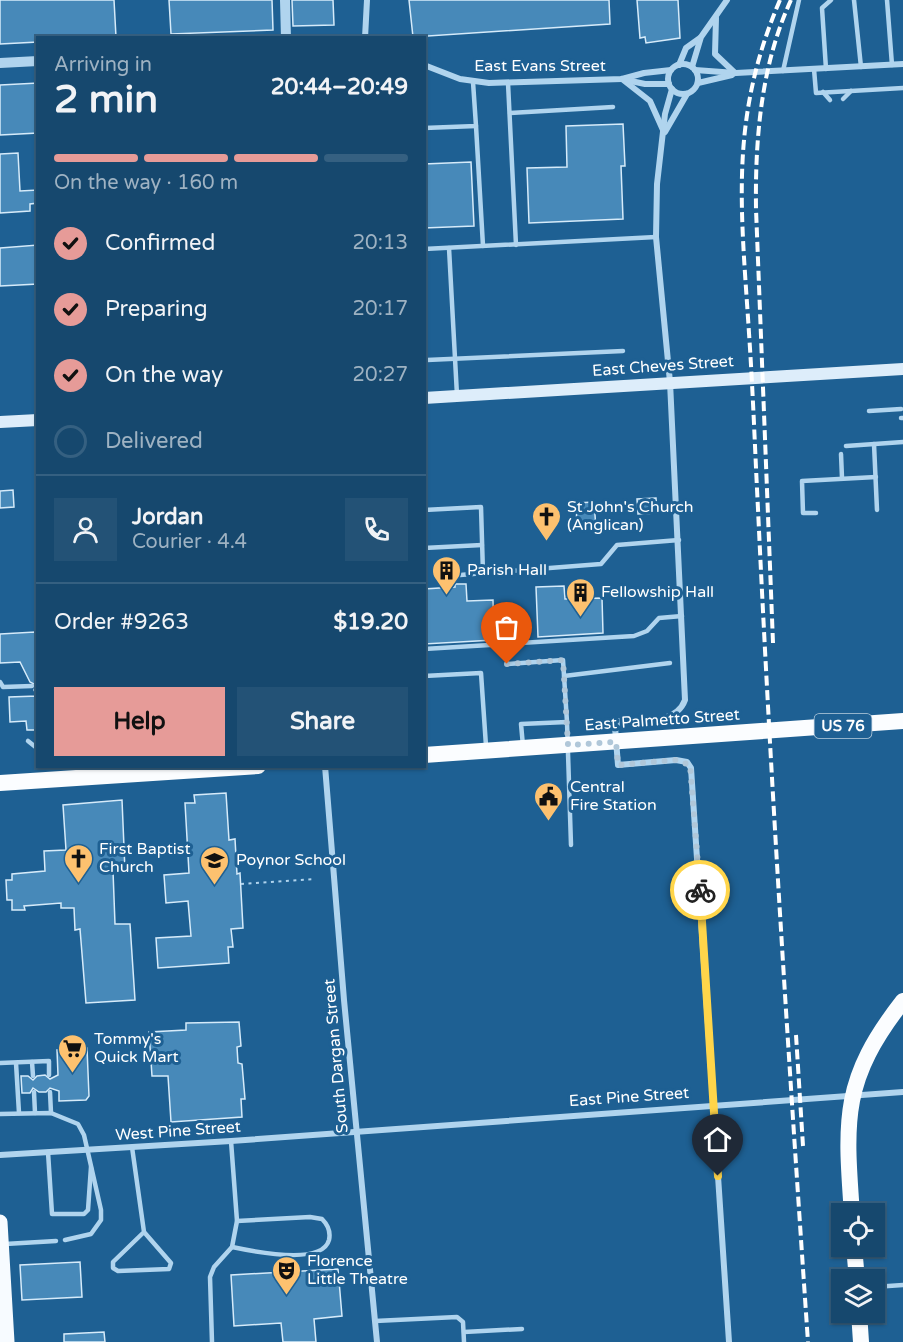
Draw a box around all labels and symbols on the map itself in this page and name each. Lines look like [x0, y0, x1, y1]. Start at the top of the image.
street label: East Evans Street [474, 56, 606, 76]
street label: East Cheves Street [592, 351, 734, 381]
place label: St John's Church (Anglican) [567, 497, 694, 535]
church icon: St John's Church (Anglican) [530, 500, 562, 542]
building icon: Parish Hall [430, 554, 462, 596]
place label: Parish Hall [467, 560, 547, 580]
building icon: Fellowship Hall [564, 576, 596, 618]
place label: Fellowship Hall [601, 582, 714, 602]
pin [481, 602, 532, 664]
street label: East Palmetto Street [584, 705, 740, 735]
road number: US 76 [814, 714, 872, 738]
place label: Central Fire Station [570, 777, 657, 815]
public building icon: Central Fire Station [533, 780, 565, 822]
place label: First Baptist Church [99, 839, 191, 877]
church icon: First Baptist Church [62, 842, 94, 884]
school or university icon: Poynor School [199, 844, 231, 886]
place label: Poynor School [236, 850, 346, 870]
courier [670, 860, 730, 920]
street label: South Dargan Street [319, 978, 353, 1134]
place label: Tommy's Quick Mart [94, 1029, 179, 1067]
supermarket icon: Tommy's Quick Mart [57, 1032, 89, 1074]
street label: East Pine Street [568, 1083, 690, 1111]
pin [692, 1114, 743, 1176]
street label: West Pine Street [115, 1117, 241, 1145]
place label: Florence Little Theatre [307, 1251, 408, 1289]
theatre icon: Florence Little Theatre [270, 1254, 302, 1296]

